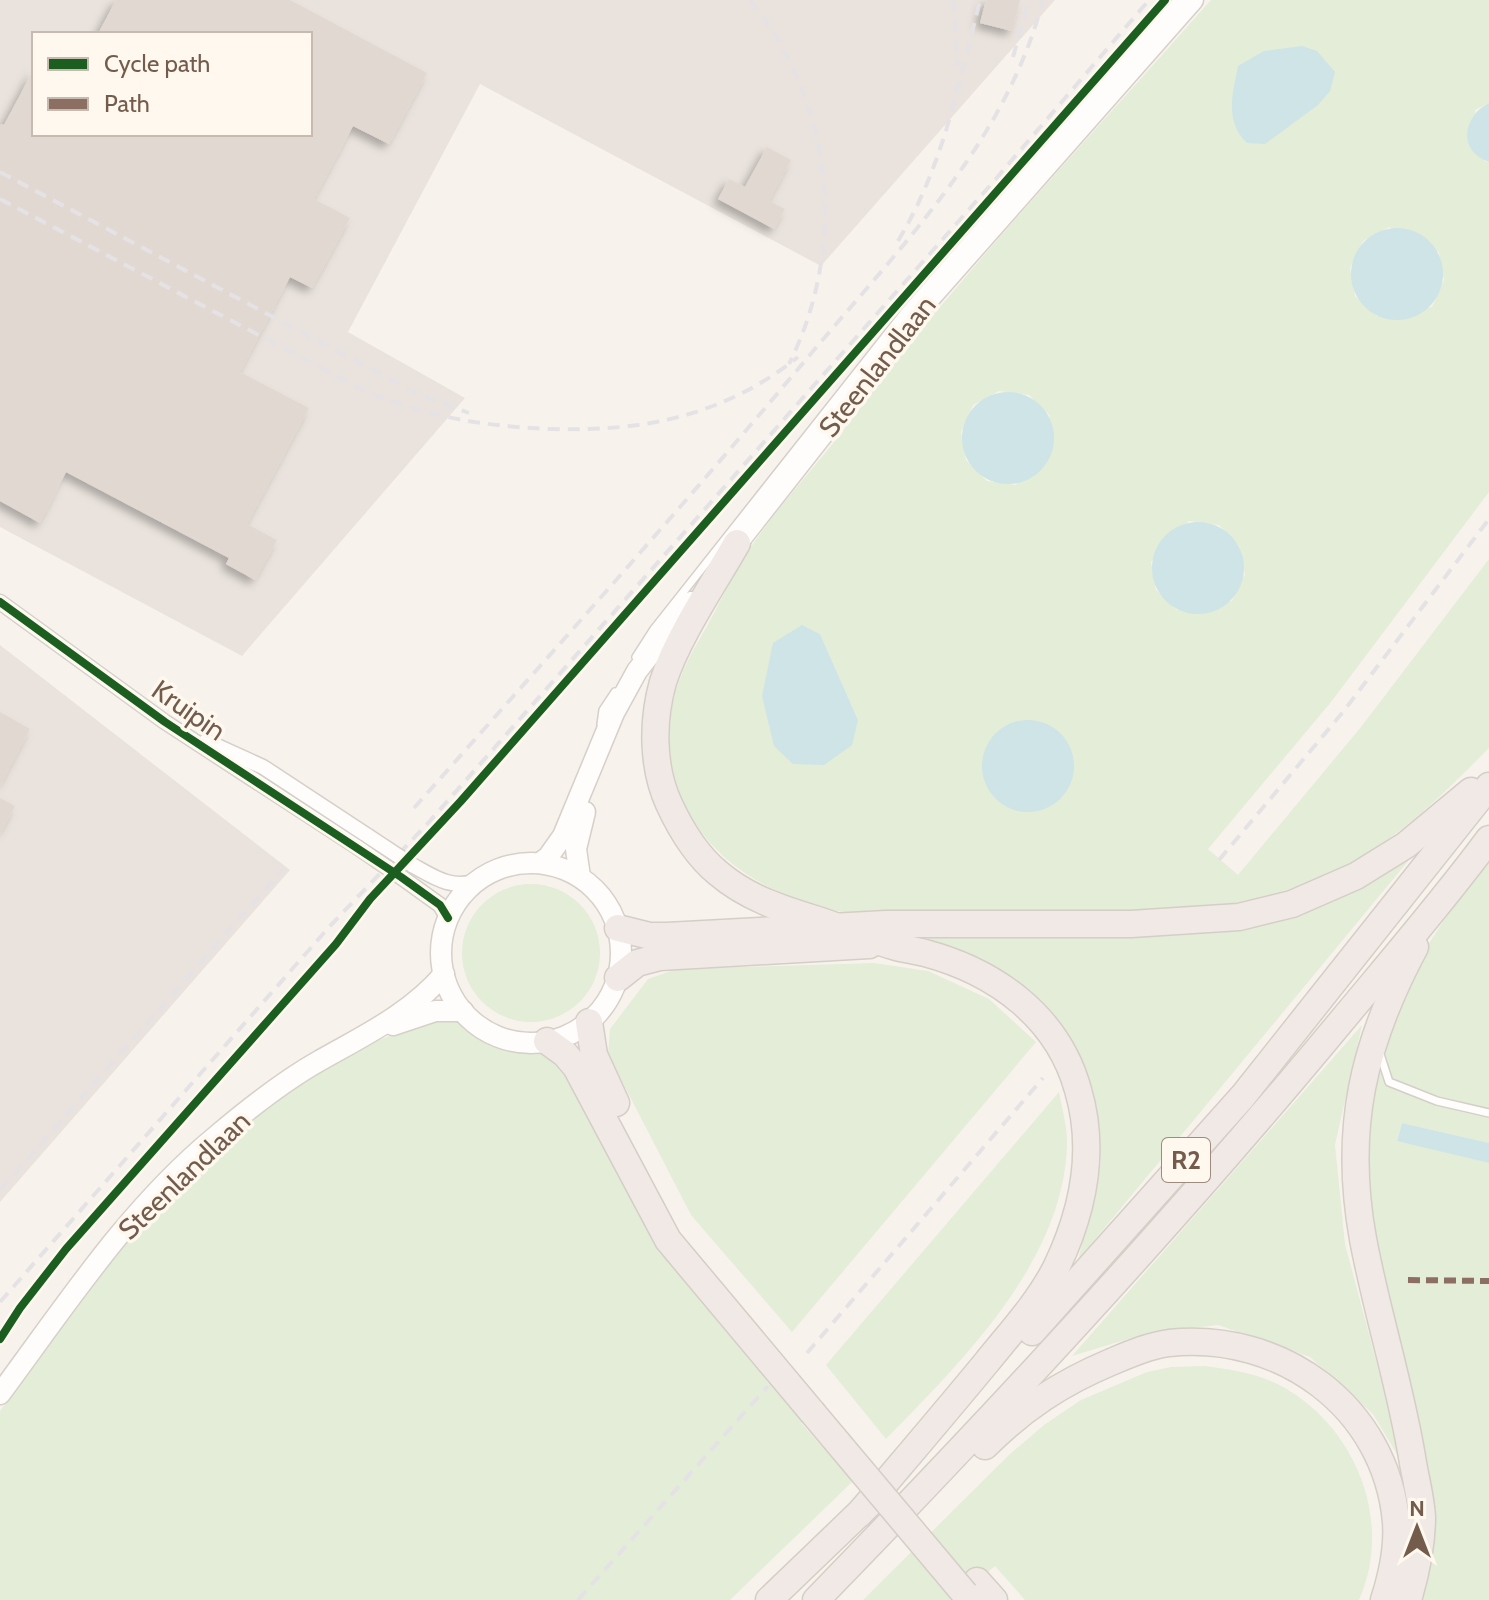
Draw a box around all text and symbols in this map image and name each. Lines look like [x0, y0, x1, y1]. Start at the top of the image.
legend [32, 32, 312, 136]
text: Cycle path [104, 49, 210, 78]
text: Path [104, 89, 150, 118]
street label: Steenlandlaan [811, 289, 943, 443]
street label: Kruipin [145, 672, 233, 748]
street label: Steenlandlaan [111, 1104, 257, 1246]
road number: R2 [1162, 1138, 1210, 1182]
north arrow [1377, 1488, 1457, 1568]
text: N [1409, 1495, 1425, 1522]

